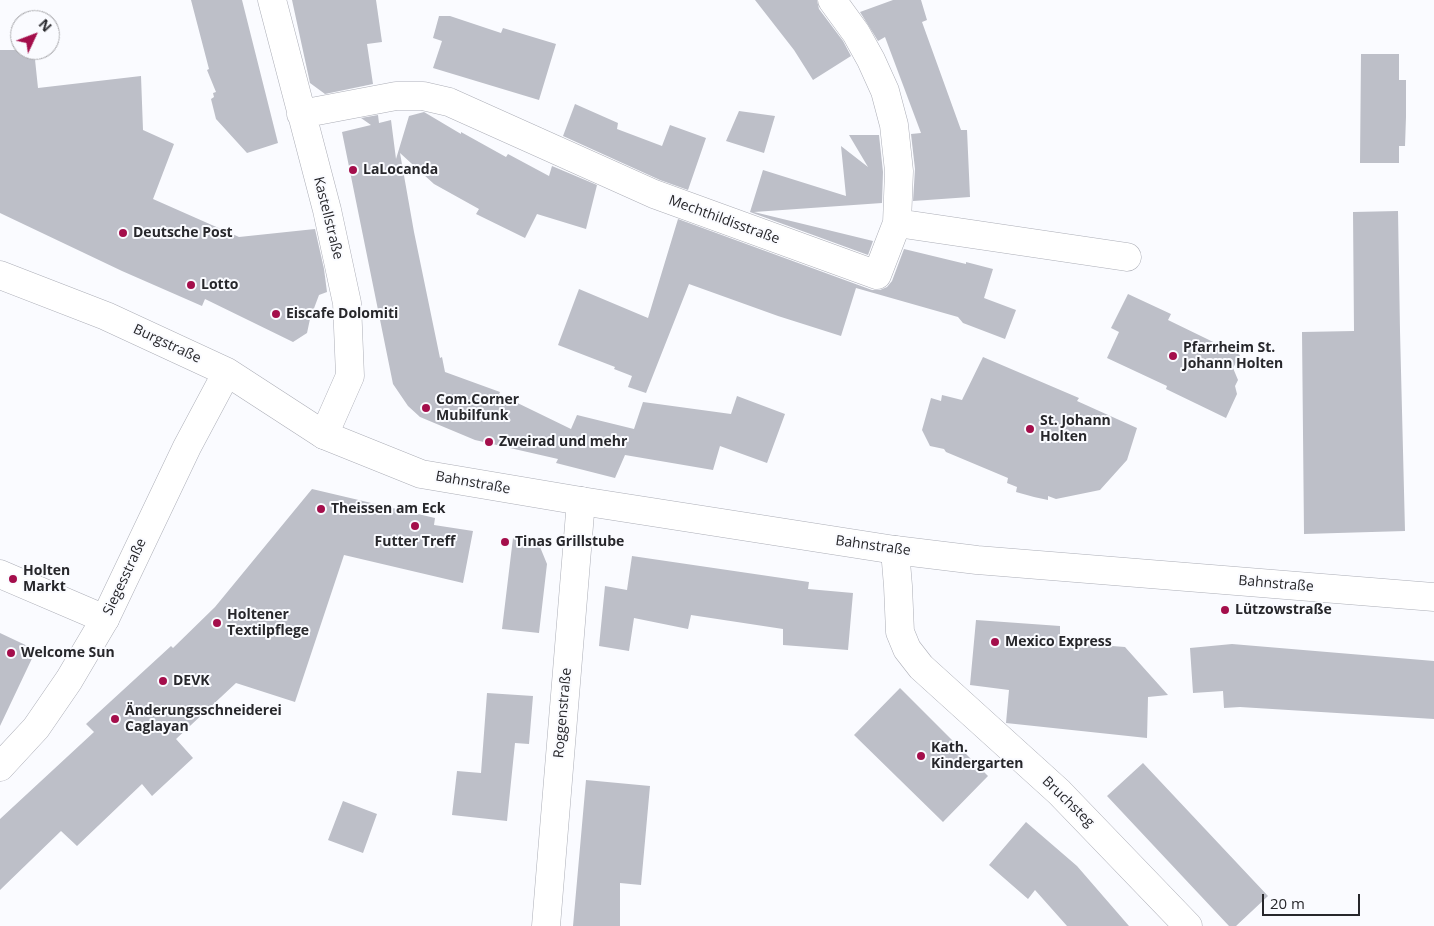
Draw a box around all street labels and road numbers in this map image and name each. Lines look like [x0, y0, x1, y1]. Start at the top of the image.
street label: Kastellstraße [310, 175, 346, 261]
street label: Mechthildisstraße [666, 192, 782, 248]
street label: Burgstraße [131, 321, 203, 367]
street label: Bahnstraße [434, 468, 512, 498]
street label: Bahnstraße [834, 532, 912, 560]
street label: Siegesstraße [100, 536, 150, 618]
street label: Bahnstraße [1238, 572, 1314, 596]
street label: Roggenstraße [551, 667, 575, 759]
street label: Bruchsteg [1039, 773, 1097, 831]

